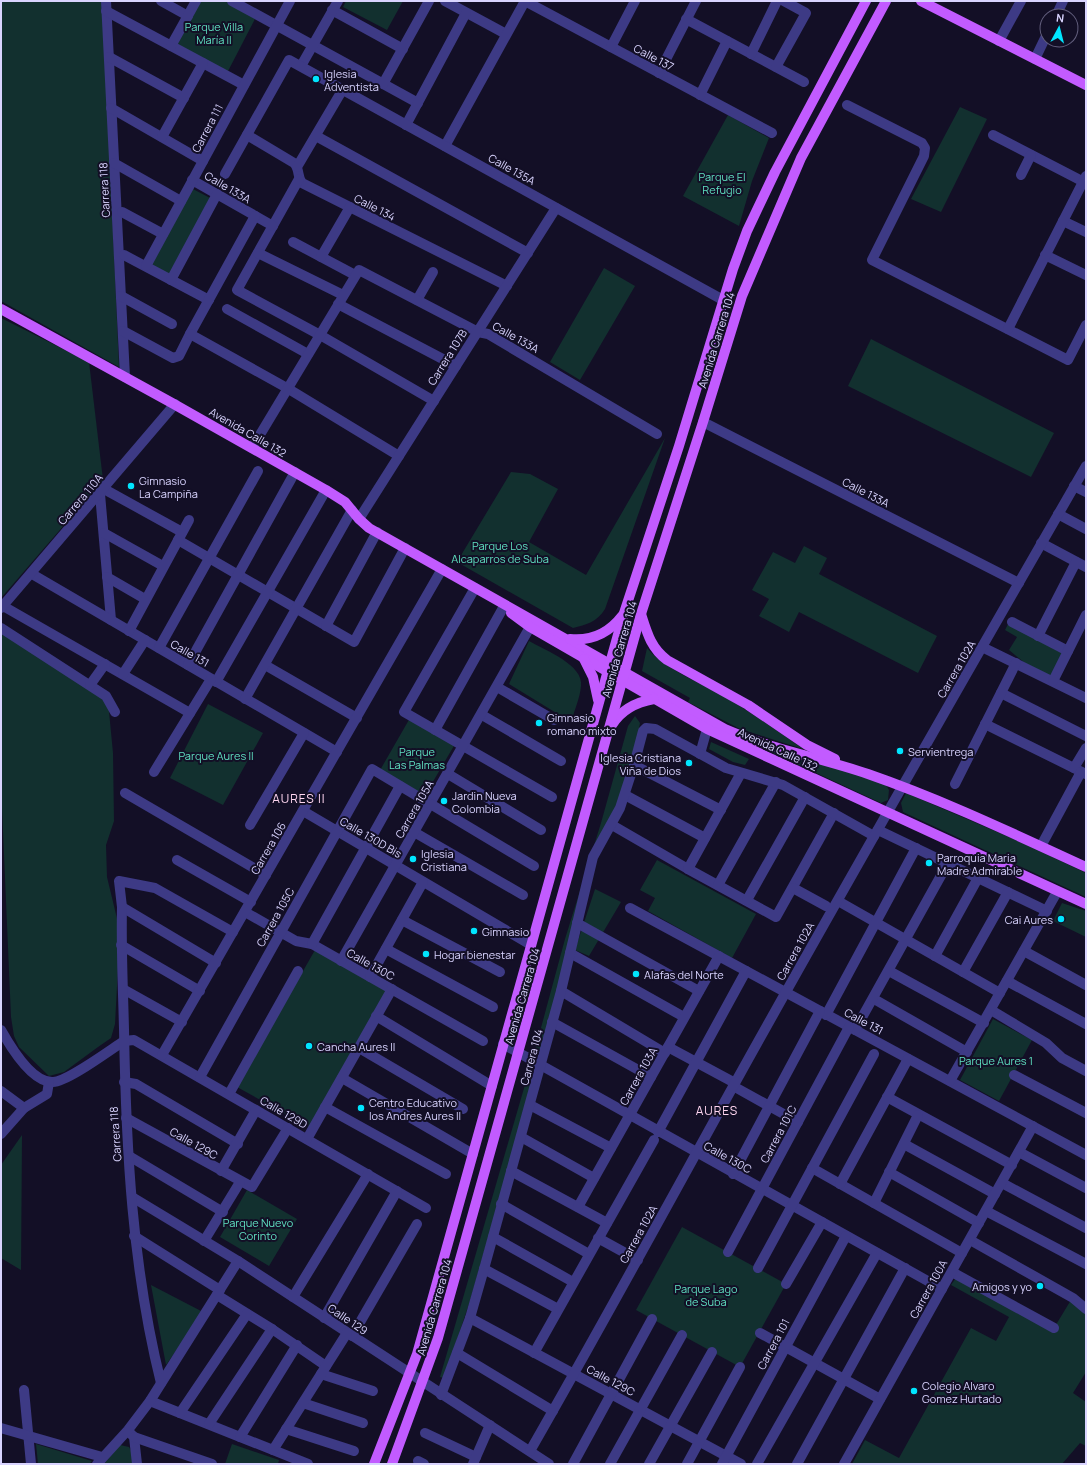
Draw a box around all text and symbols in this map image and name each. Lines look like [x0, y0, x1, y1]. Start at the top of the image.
north arrow [1039, 8, 1079, 48]
text: N [1055, 10, 1065, 26]
park label: Parque Villa María II [185, 19, 243, 47]
street label: Calle 137 [631, 40, 677, 74]
place label: Iglesia Adventista [324, 66, 379, 94]
marker: Iglesia Adventista [311, 74, 321, 84]
street label: Carrera 111 [188, 101, 226, 155]
street label: Calle 135A [486, 150, 538, 188]
street label: Carrera 118 [95, 162, 113, 218]
street label: Calle 133A [202, 168, 254, 206]
park label: Parque El Refugio [699, 169, 745, 197]
street label: Calle 134 [352, 190, 398, 224]
street label: Avenida Carrera 104 [694, 290, 738, 390]
street label: Calle 133A [490, 318, 542, 356]
street label: Carrera 107B [424, 326, 470, 388]
street label: Avenida Calle 132 [207, 404, 289, 460]
street label: Carrera 110A [54, 470, 106, 528]
place label: Gimnasio La Campiña [139, 473, 198, 501]
street label: Calle 133A [840, 474, 892, 510]
marker: Gimnasio La Campiña [126, 481, 136, 491]
park label: Parque Los Alcaparros de Suba [451, 538, 549, 566]
street label: Avenida Carrera 104 [598, 599, 640, 699]
street label: Calle 131 [168, 636, 212, 670]
street label: Carrera 102A [933, 637, 979, 701]
place label: Gimnasio romano mixto [547, 710, 617, 738]
marker: Gimnasio romano mixto [534, 718, 544, 728]
street label: Avenida Calle 132 [736, 724, 820, 774]
park label: Parque Las Palmas [389, 744, 445, 772]
place label: Servientrega [908, 744, 973, 759]
marker: Servientrega [895, 746, 905, 756]
park label: Parque Aures II [178, 748, 254, 763]
place label: Iglesia Cristiana Viña de Dios [600, 750, 681, 778]
marker: Iglesia Cristiana Viña de Dios [684, 758, 694, 768]
street label: Carrera 105A [391, 777, 437, 841]
place label: Jardin Nueva Colombia [452, 788, 517, 816]
district label: AURES II [272, 790, 326, 807]
marker: Jardin Nueva Colombia [439, 796, 449, 806]
street label: Calle 130D Bis [337, 813, 405, 861]
street label: Carrera 106 [247, 819, 289, 877]
place label: Iglesia Cristiana [421, 846, 467, 874]
place label: Parroquia Maria Madre Admirable [937, 850, 1023, 878]
marker: Iglesia Cristiana [408, 854, 418, 864]
marker: Parroquia Maria Madre Admirable [924, 858, 934, 868]
street label: Carrera 105C [253, 885, 298, 949]
place label: Cai Aures [1005, 912, 1053, 927]
marker: Cai Aures [1056, 914, 1066, 924]
street label: Carrera 102A [773, 919, 817, 983]
place label: Gimnasio [482, 924, 530, 939]
marker: Gimnasio [469, 926, 479, 936]
street label: Calle 130C [344, 945, 398, 983]
street label: Avenida Carrera 104 [501, 946, 543, 1046]
place label: Hogar bienestar [434, 947, 515, 962]
marker: Hogar bienestar [421, 949, 431, 959]
place label: Alafas del Norte [644, 967, 724, 982]
marker: Alafas del Norte [631, 969, 641, 979]
street label: Calle 131 [842, 1004, 886, 1038]
street label: Carrera 104 [516, 1027, 546, 1087]
place label: Cancha Aures II [317, 1039, 395, 1054]
marker: Cancha Aures II [304, 1041, 314, 1051]
street label: Carrera 103A [616, 1044, 660, 1108]
park label: Parque Aures 1 [959, 1053, 1033, 1068]
street label: Calle 129D [258, 1092, 310, 1132]
place label: Centro Educativo los Andres Aures II [369, 1095, 461, 1123]
district label: AURES [696, 1102, 738, 1119]
street label: Carrera 101C [756, 1102, 800, 1166]
marker: Centro Educativo los Andres Aures II [356, 1103, 366, 1113]
street label: Carrera 118 [106, 1106, 124, 1162]
street label: Calle 129C [167, 1124, 221, 1162]
street label: Calle 130C [701, 1138, 755, 1176]
street label: Carrera 102A [616, 1202, 660, 1266]
park label: Parque Nuevo Corinto [223, 1215, 294, 1243]
street label: Avenida Carrera 104 [413, 1257, 455, 1357]
street label: Carrera 100A [906, 1257, 950, 1321]
place label: Amigos y yo [972, 1279, 1032, 1294]
park label: Parque Lago de Suba [675, 1281, 738, 1309]
marker: Amigos y yo [1035, 1281, 1045, 1291]
street label: Calle 129 [325, 1300, 371, 1338]
street label: Carrera 101 [753, 1316, 793, 1372]
street label: Calle 129C [584, 1361, 638, 1399]
place label: Colegio Alvaro Gomez Hurtado [922, 1378, 1002, 1406]
marker: Colegio Alvaro Gomez Hurtado [909, 1386, 919, 1396]

